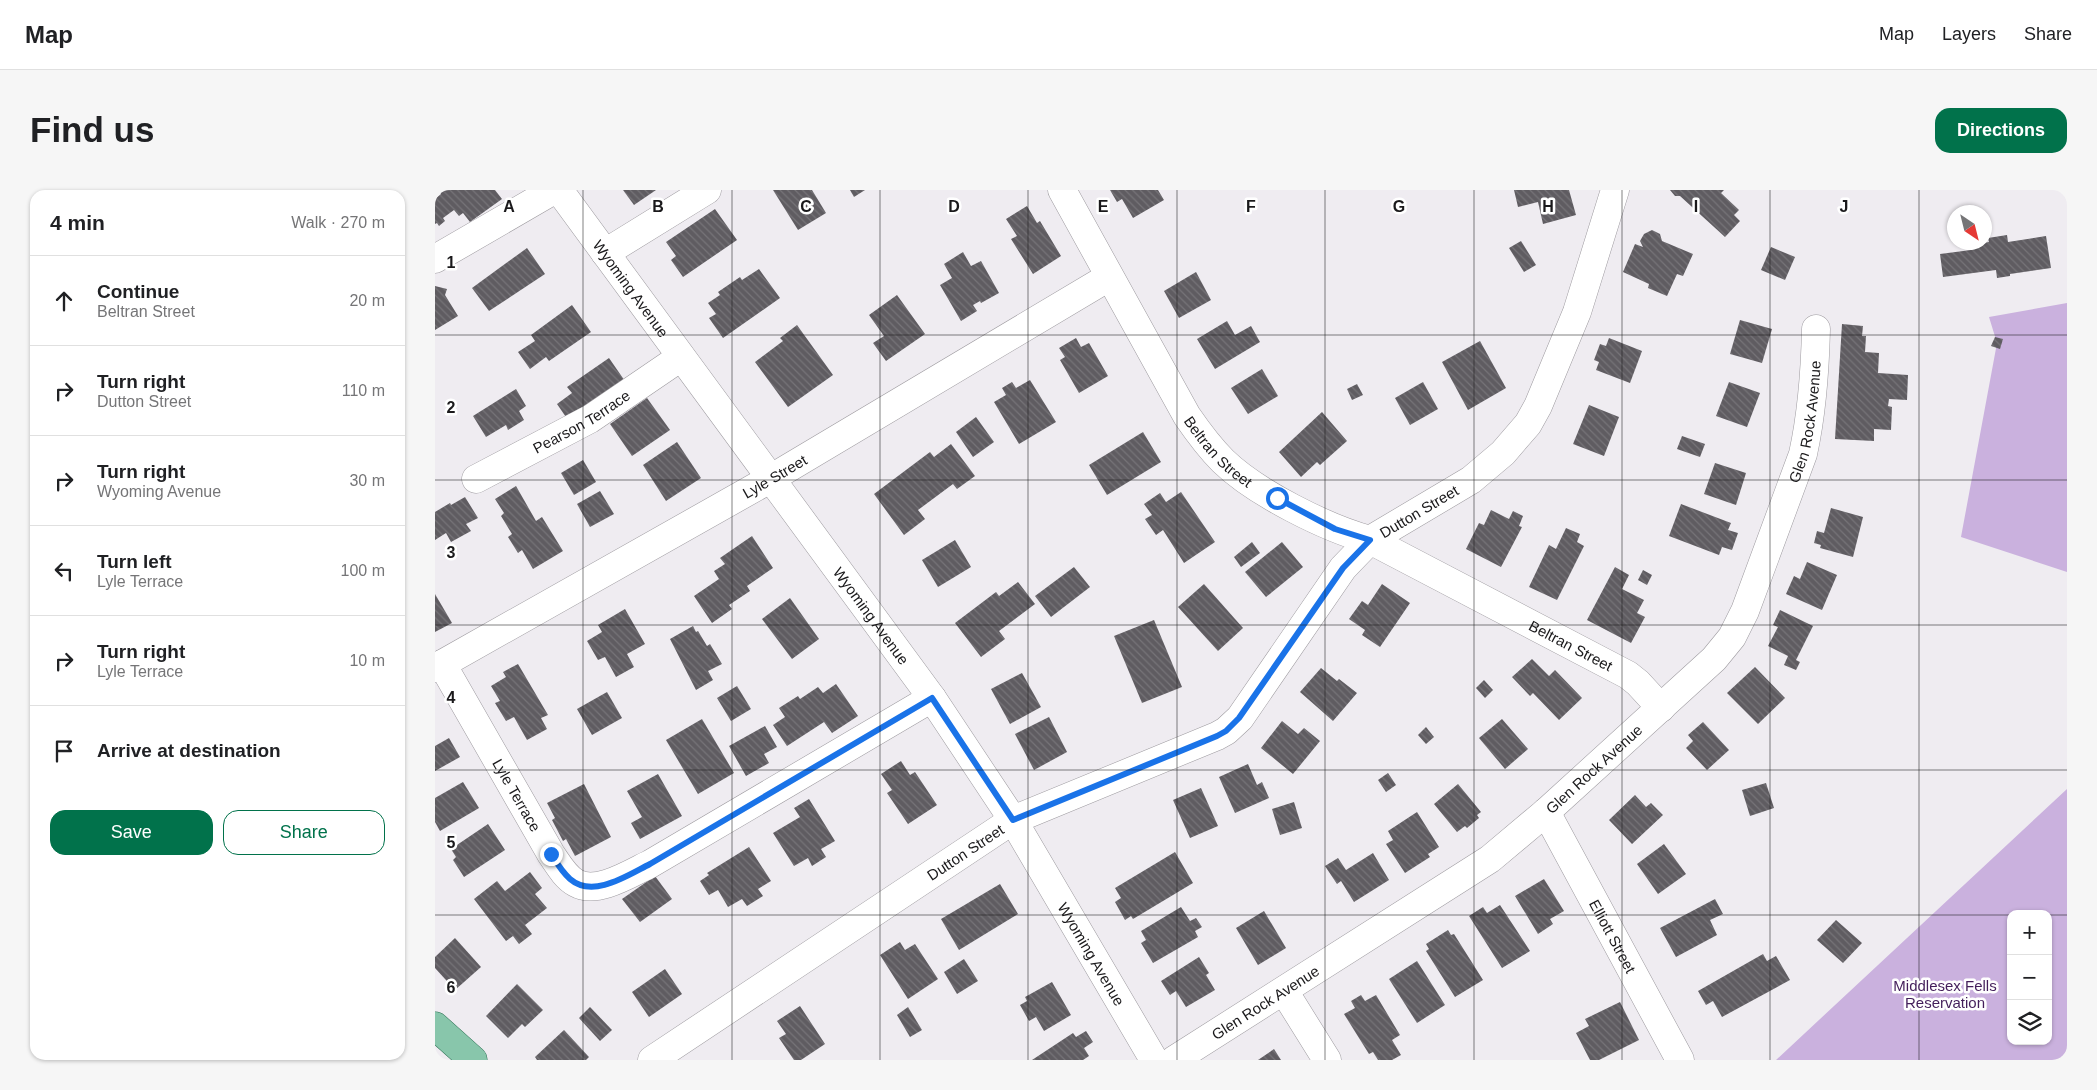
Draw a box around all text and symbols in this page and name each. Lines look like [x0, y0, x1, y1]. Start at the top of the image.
text: Map [25, 21, 73, 48]
text: Map [1879, 24, 1914, 44]
text: Layers [1942, 24, 1996, 44]
text: Share [2024, 24, 2072, 44]
button: Directions [1935, 108, 2067, 153]
text: Find us [30, 110, 154, 149]
text: A [503, 198, 515, 215]
text: B [652, 198, 664, 215]
text: C [800, 198, 812, 215]
text: D [948, 198, 960, 215]
text: E [1098, 198, 1109, 215]
text: F [1246, 198, 1256, 215]
text: G [1393, 198, 1405, 215]
text: H [1542, 198, 1554, 215]
text: I [1694, 198, 1698, 215]
text: J [1840, 198, 1848, 215]
north arrow [1947, 205, 1992, 250]
text: 4 min [50, 211, 105, 234]
text: Walk · 270 m [291, 214, 385, 231]
street label: Wyoming Avenue [590, 236, 672, 340]
text: 1 [447, 254, 456, 271]
text: Continue [97, 281, 179, 302]
icon: ahead [50, 287, 78, 315]
text: 20 m [349, 292, 385, 309]
text: Beltran Street [97, 303, 195, 320]
street label: Glen Rock Avenue [1785, 360, 1823, 485]
text: Turn right [97, 371, 185, 392]
icon: right [50, 377, 78, 405]
text: 110 m [342, 382, 385, 399]
street label: Pearson Terrace [530, 386, 633, 456]
text: Dutton Street [97, 393, 191, 410]
text: 2 [447, 399, 456, 416]
street label: Beltran Street [1181, 413, 1256, 491]
street label: Lyle Street [739, 450, 810, 501]
text: Turn right [97, 461, 185, 482]
icon: right [50, 467, 78, 495]
text: 30 m [349, 472, 385, 489]
street label: Dutton Street [1376, 481, 1462, 541]
text: Wyoming Avenue [97, 483, 221, 500]
route start [1266, 487, 1289, 510]
text: 3 [447, 544, 456, 561]
text: Turn left [97, 551, 172, 572]
icon: left [50, 557, 78, 585]
text: 100 m [341, 562, 385, 579]
street label: Wyoming Avenue [830, 564, 913, 668]
text: Lyle Terrace [97, 573, 183, 590]
street label: Beltran Street [1526, 616, 1616, 674]
text: Turn right [97, 641, 185, 662]
icon: right [50, 647, 78, 675]
text: 10 m [349, 652, 385, 669]
text: Lyle Terrace [97, 663, 183, 680]
text: 4 [447, 689, 456, 706]
street label: Glen Rock Avenue [1542, 721, 1645, 817]
icon: arrive [50, 737, 78, 765]
text: Arrive at destination [97, 740, 281, 761]
street label: Lyle Terrace [490, 756, 545, 834]
button: Save [50, 810, 213, 855]
button: Share [223, 810, 385, 855]
street label: Dutton Street [924, 820, 1007, 883]
text: 5 [447, 834, 456, 851]
route end [540, 843, 563, 866]
street label: Elliott Street [1586, 896, 1640, 976]
street label: Wyoming Avenue [1055, 899, 1128, 1008]
map controls [2007, 910, 2052, 1045]
button: + [2007, 910, 2052, 955]
button: − [2007, 955, 2052, 1000]
street label: Glen Rock Avenue [1208, 962, 1322, 1042]
park label: Middlesex Fells Reservation [1893, 977, 1997, 1011]
text: 6 [447, 979, 456, 996]
button: layers [2007, 1000, 2052, 1045]

